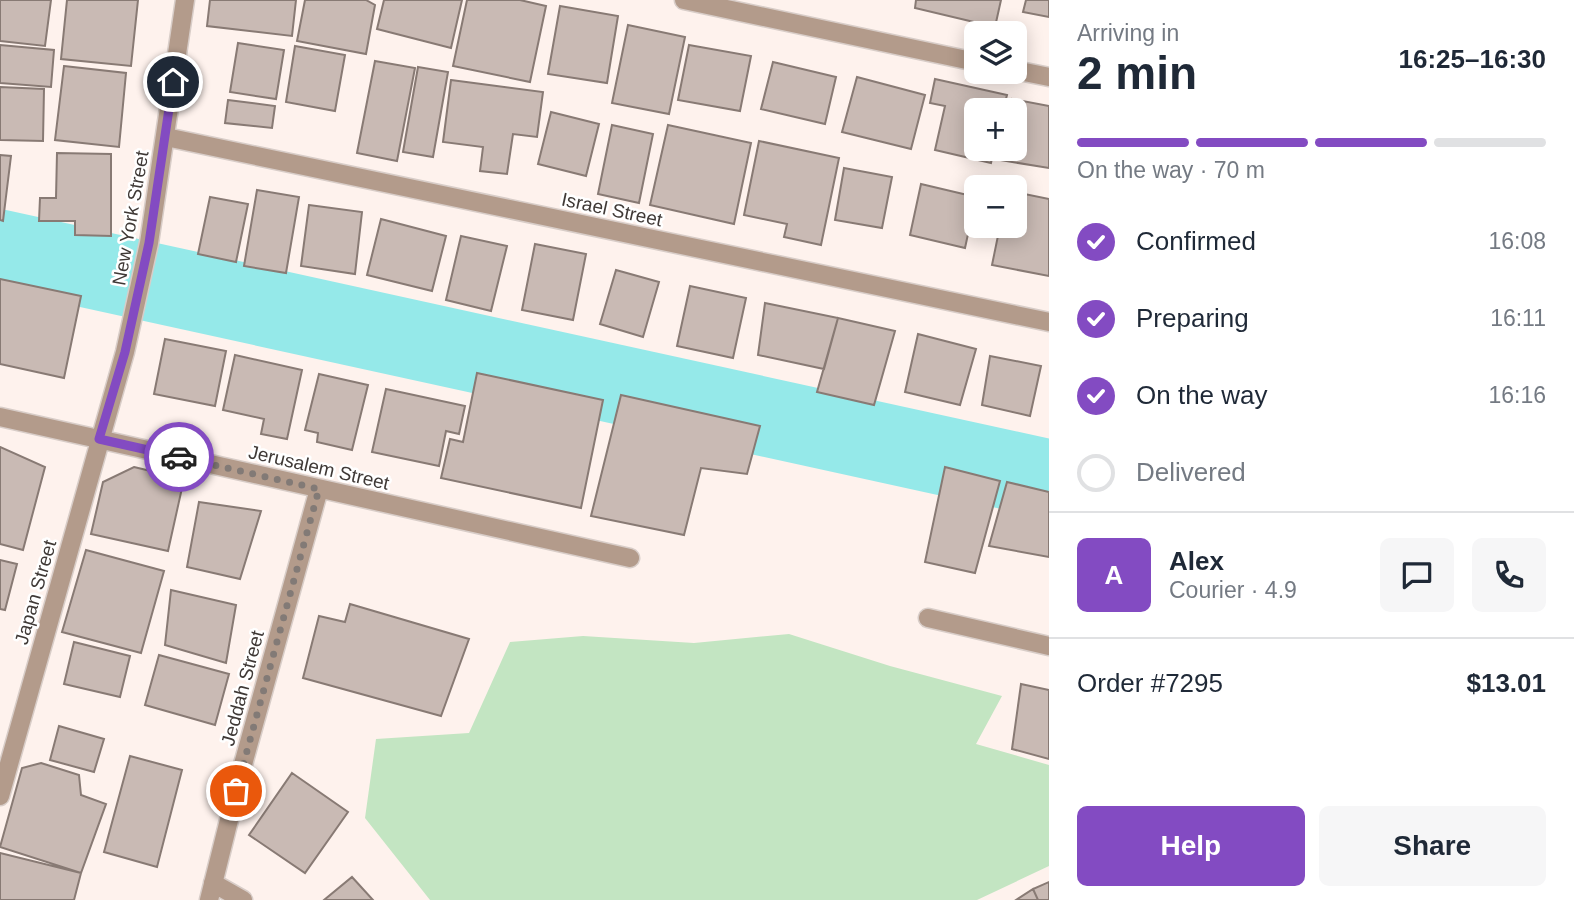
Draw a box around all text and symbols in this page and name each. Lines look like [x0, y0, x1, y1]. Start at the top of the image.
text: Arriving in [1077, 20, 1179, 46]
map controls [964, 21, 1027, 238]
button: layers [964, 21, 1027, 84]
text: 16:25–16:30 [1399, 44, 1546, 74]
text: 2 min [1077, 47, 1197, 99]
pin [143, 52, 203, 112]
icon: home [154, 63, 192, 101]
button: + [964, 98, 1027, 161]
street label: New York Street [108, 148, 153, 287]
text: On the way · 70 m [1077, 157, 1265, 183]
button: − [964, 175, 1027, 238]
street label: Israel Street [560, 189, 665, 231]
icon: check [1077, 223, 1115, 261]
text: Confirmed [1136, 226, 1256, 256]
text: 16:08 [1488, 228, 1546, 254]
icon: check [1077, 300, 1115, 338]
text: Preparing [1136, 303, 1249, 333]
text: 16:11 [1490, 305, 1546, 331]
icon: check [1077, 377, 1115, 415]
text: On the way [1136, 380, 1268, 410]
text: 16:16 [1488, 382, 1546, 408]
courier [144, 422, 214, 492]
icon: car [160, 438, 198, 476]
street label: Jerusalem Street [247, 441, 392, 494]
text: Delivered [1136, 457, 1246, 487]
street label: Japan Street [11, 537, 61, 647]
button: chat [1380, 538, 1454, 612]
button: phone [1472, 538, 1546, 612]
text: Alex [1169, 546, 1224, 576]
text: A [1105, 560, 1123, 590]
text: Courier · 4.9 [1169, 577, 1297, 603]
street label: Jeddah Street [217, 628, 268, 748]
text: Order #7295 [1077, 668, 1223, 698]
text: $13.01 [1466, 668, 1546, 698]
pin [206, 761, 266, 821]
icon: bag [217, 772, 255, 810]
button: Help [1077, 806, 1305, 886]
button: Share [1319, 806, 1546, 886]

